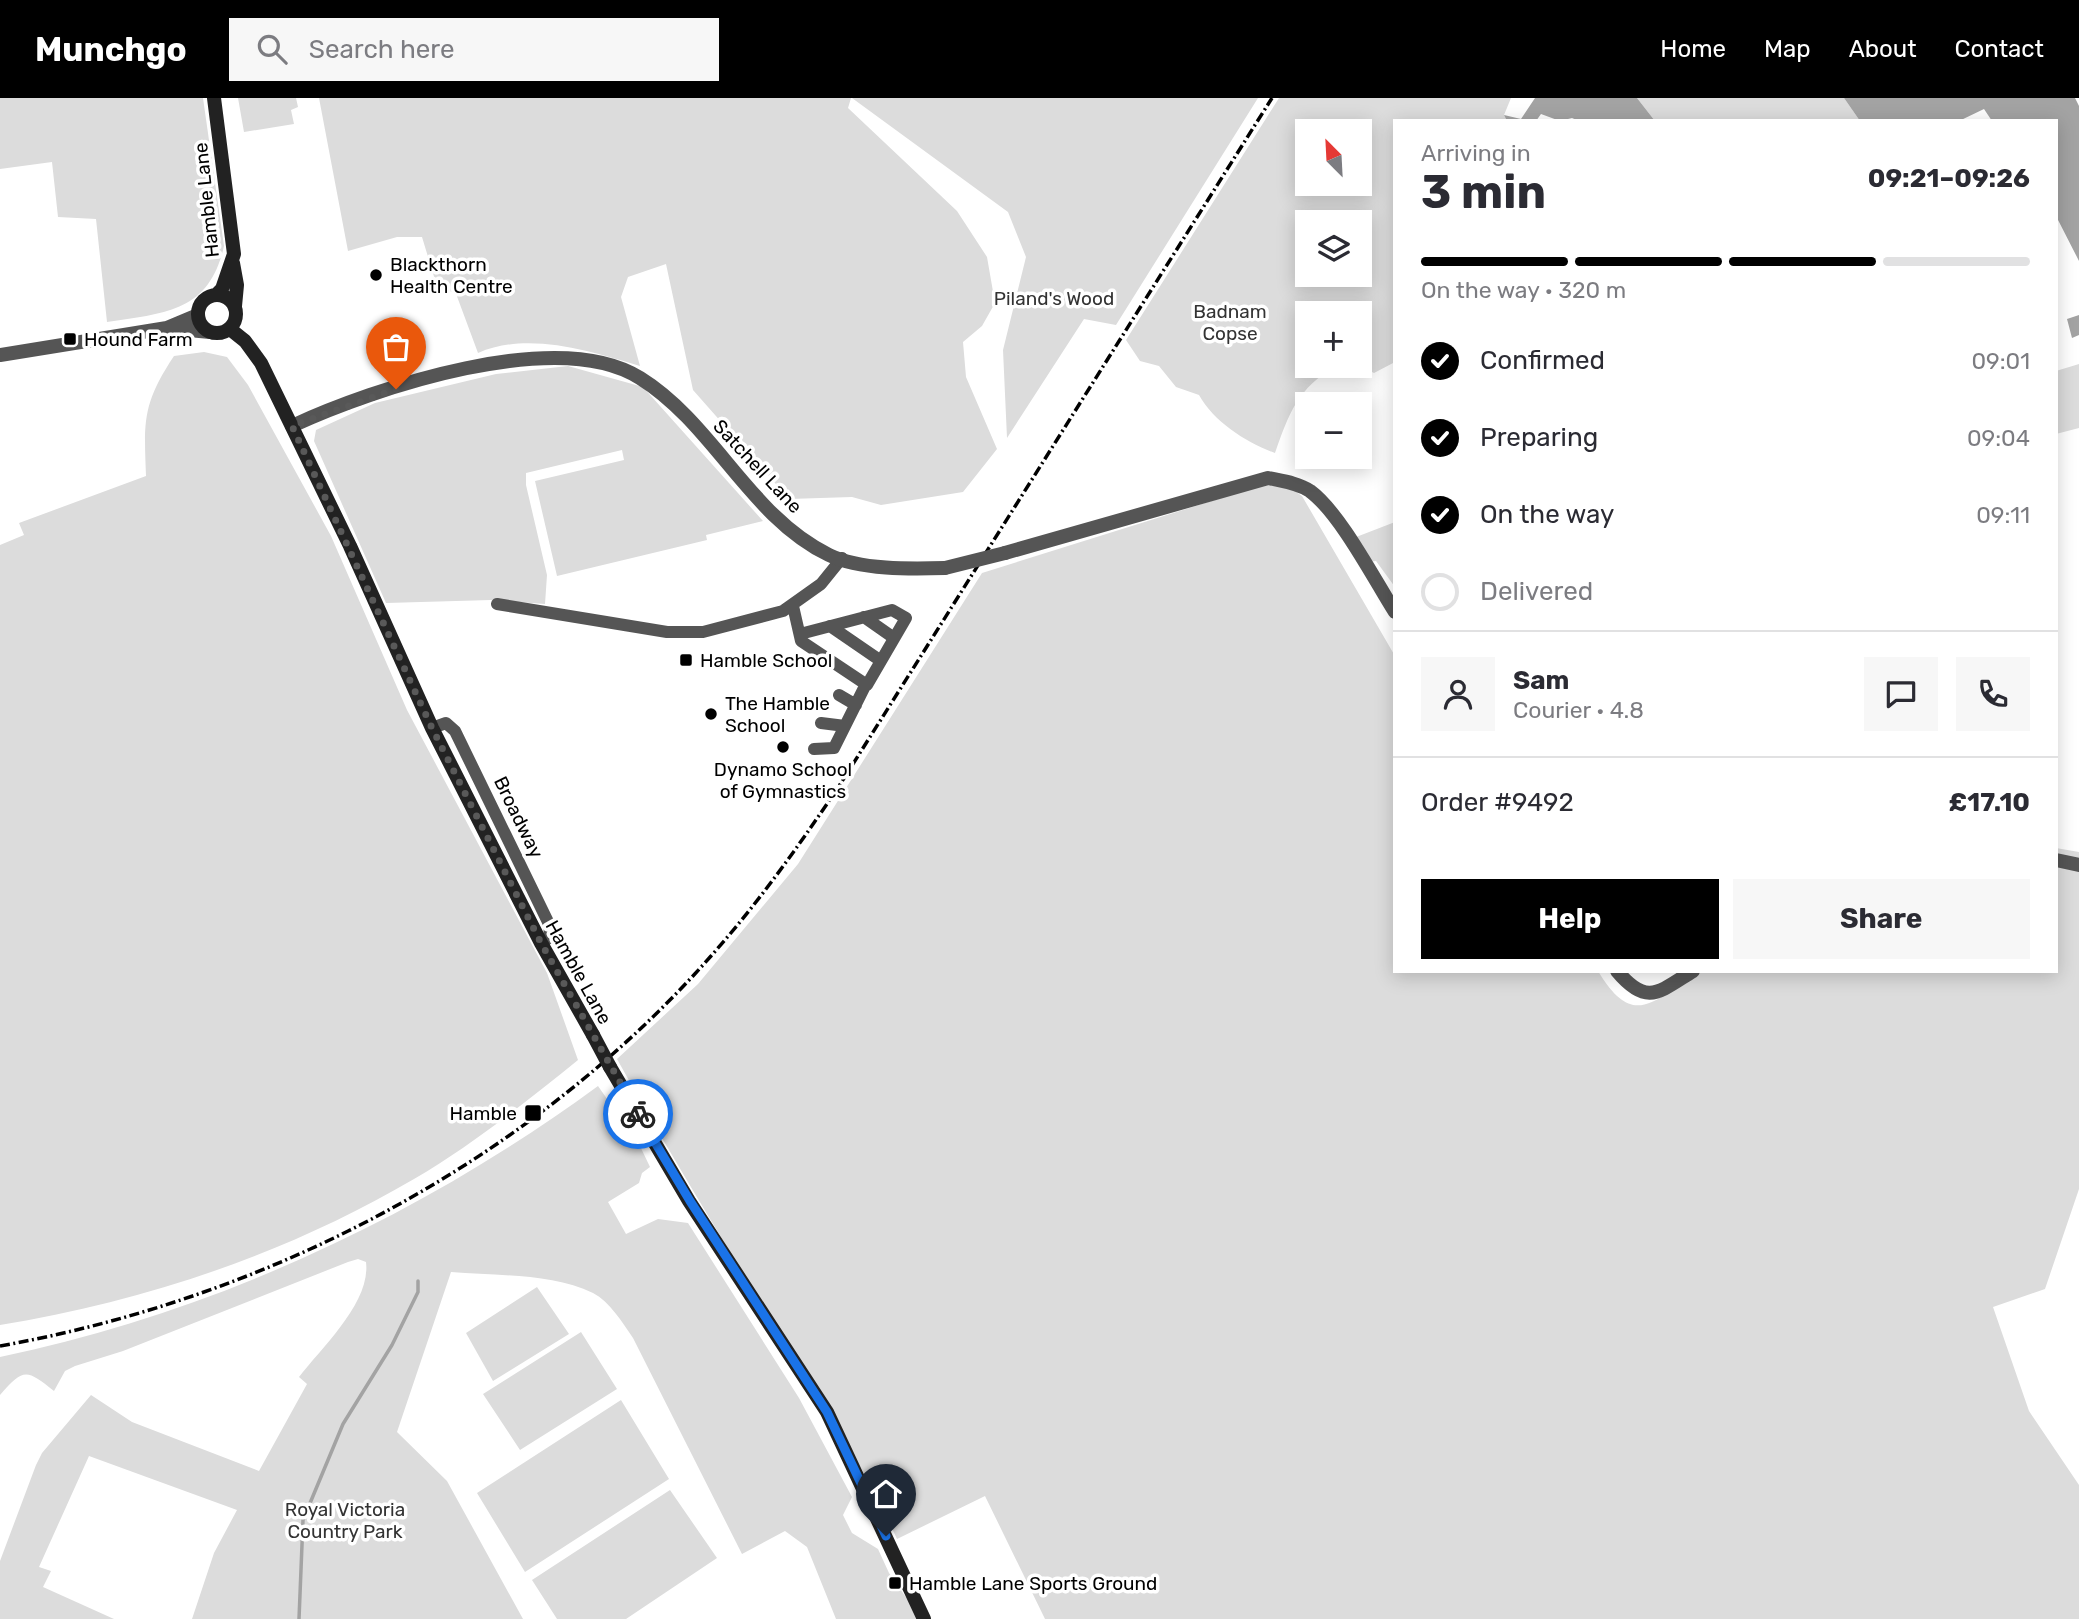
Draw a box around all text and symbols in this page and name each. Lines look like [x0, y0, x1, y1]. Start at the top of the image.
search box [229, 18, 719, 81]
text: Munchgo [35, 30, 187, 69]
icon: search [253, 30, 291, 68]
text: Search here [309, 34, 455, 65]
text: Home [1660, 35, 1726, 63]
text: Map [1764, 35, 1811, 63]
text: About [1849, 35, 1917, 63]
text: Contact [1955, 35, 2044, 63]
north arrow [1295, 119, 1372, 196]
map controls [1295, 119, 1372, 469]
text: Arriving in [1421, 139, 1531, 167]
street label: Hamble Lane [189, 141, 224, 259]
text: 09:21–09:26 [1868, 163, 2030, 194]
text: 3 min [1421, 165, 1546, 220]
button: layers [1295, 210, 1372, 287]
place label: Blackthorn Health Centre [390, 253, 513, 298]
marker: Blackthorn Health Centre [368, 267, 384, 283]
text: On the way · 320 m [1421, 276, 1626, 304]
park label: Piland's Wood [994, 287, 1114, 310]
park label: Badnam Copse [1193, 300, 1267, 345]
button: + [1295, 301, 1372, 378]
pin [366, 317, 426, 389]
place label: Hound Farm [84, 328, 193, 351]
icon: bag [377, 328, 415, 366]
marker: Hound Farm [62, 331, 78, 347]
icon: check [1421, 342, 1459, 380]
text: Confirmed [1480, 345, 1605, 376]
text: 09:01 [1971, 347, 2030, 375]
button: − [1295, 392, 1372, 469]
street label: Satchell Lane [708, 415, 807, 518]
icon: check [1421, 419, 1459, 457]
text: Preparing [1480, 422, 1598, 453]
text: 09:04 [1967, 424, 2030, 452]
icon: check [1421, 496, 1459, 534]
text: On the way [1480, 499, 1614, 530]
text: 09:11 [1976, 501, 2030, 529]
text: Delivered [1480, 576, 1593, 607]
place label: Hamble School [700, 649, 832, 672]
marker: Hamble School [678, 652, 694, 668]
button: person [1421, 657, 1495, 731]
button: chat [1864, 657, 1938, 731]
button: phone [1956, 657, 2030, 731]
text: Sam [1513, 665, 1569, 696]
place label: The Hamble School [725, 692, 830, 737]
text: Courier · 4.8 [1513, 696, 1644, 724]
marker: The Hamble School [703, 706, 719, 722]
marker: Dynamo School of Gymnastics [775, 739, 791, 755]
place label: Dynamo School of Gymnastics [714, 758, 852, 803]
street label: Broadway [489, 773, 548, 862]
text: Order #9492 [1421, 787, 1574, 818]
text: £17.10 [1949, 787, 2030, 818]
button: Help [1421, 879, 1719, 959]
button: Share [1733, 879, 2030, 959]
street label: Hamble Lane [541, 916, 617, 1028]
courier [603, 1079, 673, 1149]
icon: bike [619, 1095, 657, 1133]
place label: Hamble [449, 1102, 517, 1125]
marker: Hamble [523, 1103, 543, 1123]
pin [856, 1464, 916, 1536]
icon: home [867, 1475, 905, 1513]
park label: Royal Victoria Country Park [285, 1498, 405, 1543]
place label: Hamble Lane Sports Ground [909, 1572, 1157, 1595]
marker: Hamble Lane Sports Ground [887, 1575, 903, 1591]

